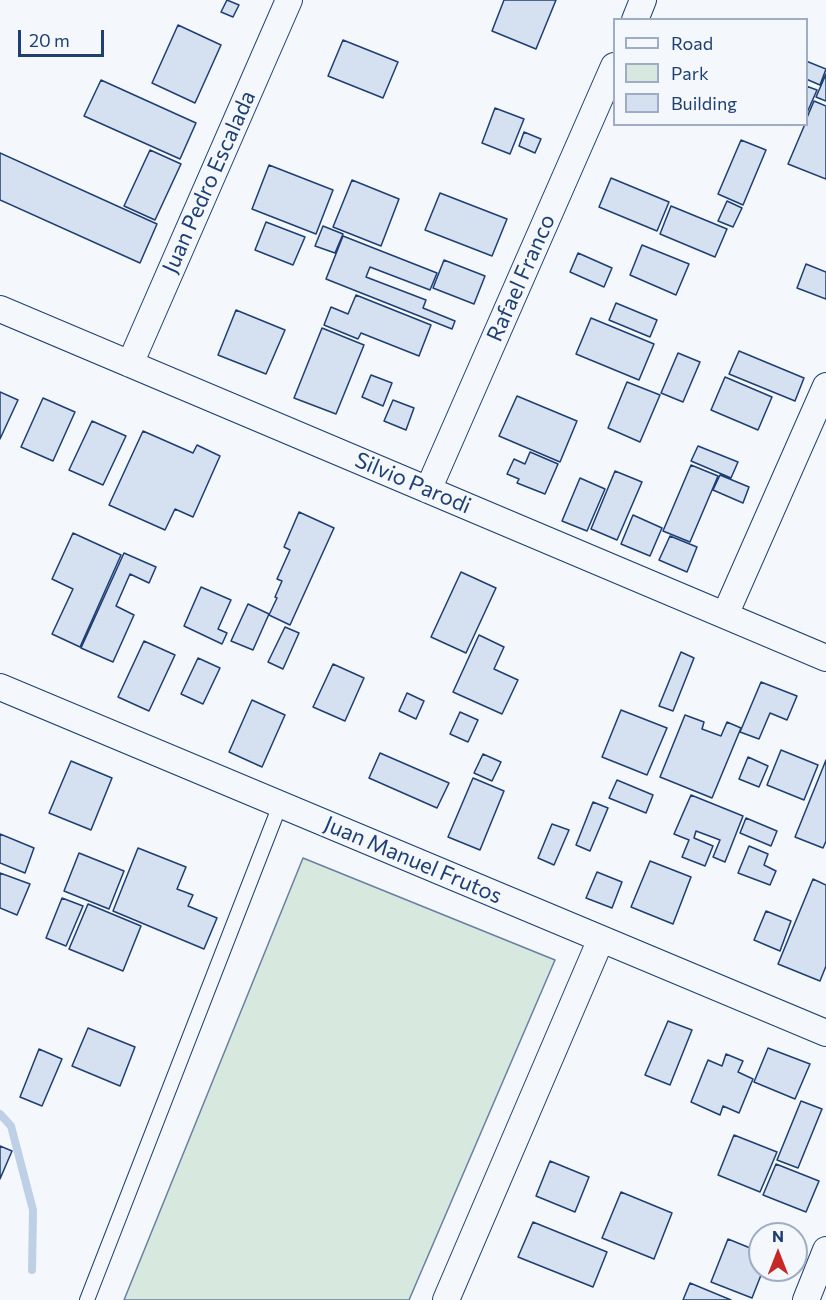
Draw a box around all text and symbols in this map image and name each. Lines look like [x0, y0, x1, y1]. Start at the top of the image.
scale bar [21, 18, 106, 56]
legend [613, 18, 808, 126]
text: 20 m [29, 29, 70, 51]
text: Road [671, 32, 713, 54]
text: Park [671, 62, 709, 84]
street label: Juan Pedro Escalada [157, 87, 261, 277]
text: Building [671, 92, 737, 114]
street label: Rafael Franco [481, 210, 561, 346]
street label: Silvio Parodi [351, 447, 475, 519]
street label: Juan Manuel Frutos [320, 811, 506, 909]
north arrow [748, 1222, 808, 1282]
text: N [772, 1226, 784, 1245]

